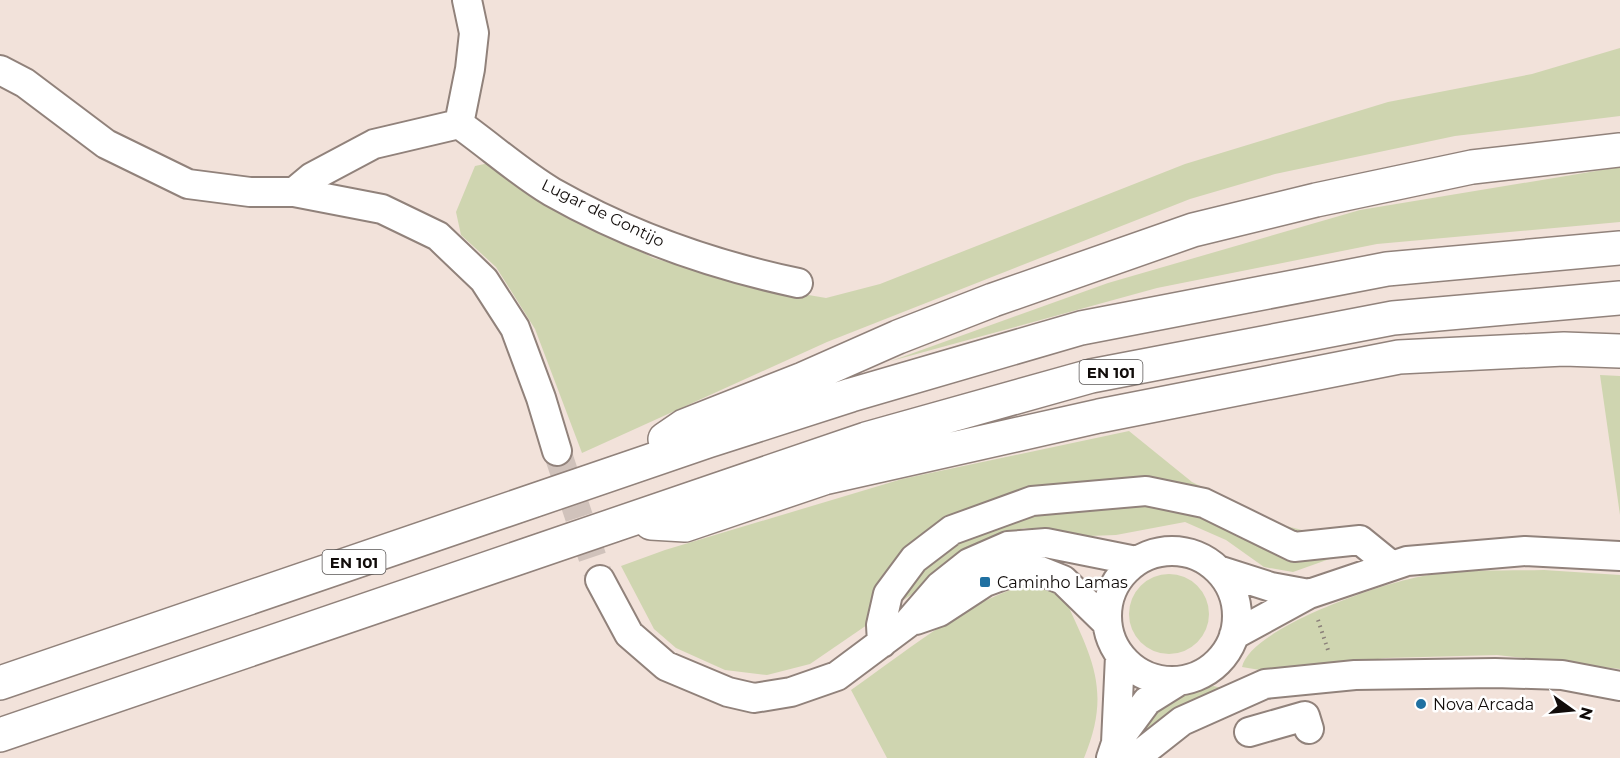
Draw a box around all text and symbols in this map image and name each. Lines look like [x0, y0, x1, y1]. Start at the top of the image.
street label: Lugar de Gontijo [539, 175, 667, 251]
road number: EN 101 [1080, 360, 1142, 384]
road number: EN 101 [322, 550, 386, 574]
place label: Caminho Lamas [997, 573, 1128, 592]
marker: Caminho Lamas [978, 575, 992, 589]
north arrow [1542, 680, 1602, 740]
place label: Nova Arcada [1433, 695, 1534, 714]
marker: Nova Arcada [1414, 697, 1428, 711]
text: N [1575, 705, 1597, 722]

